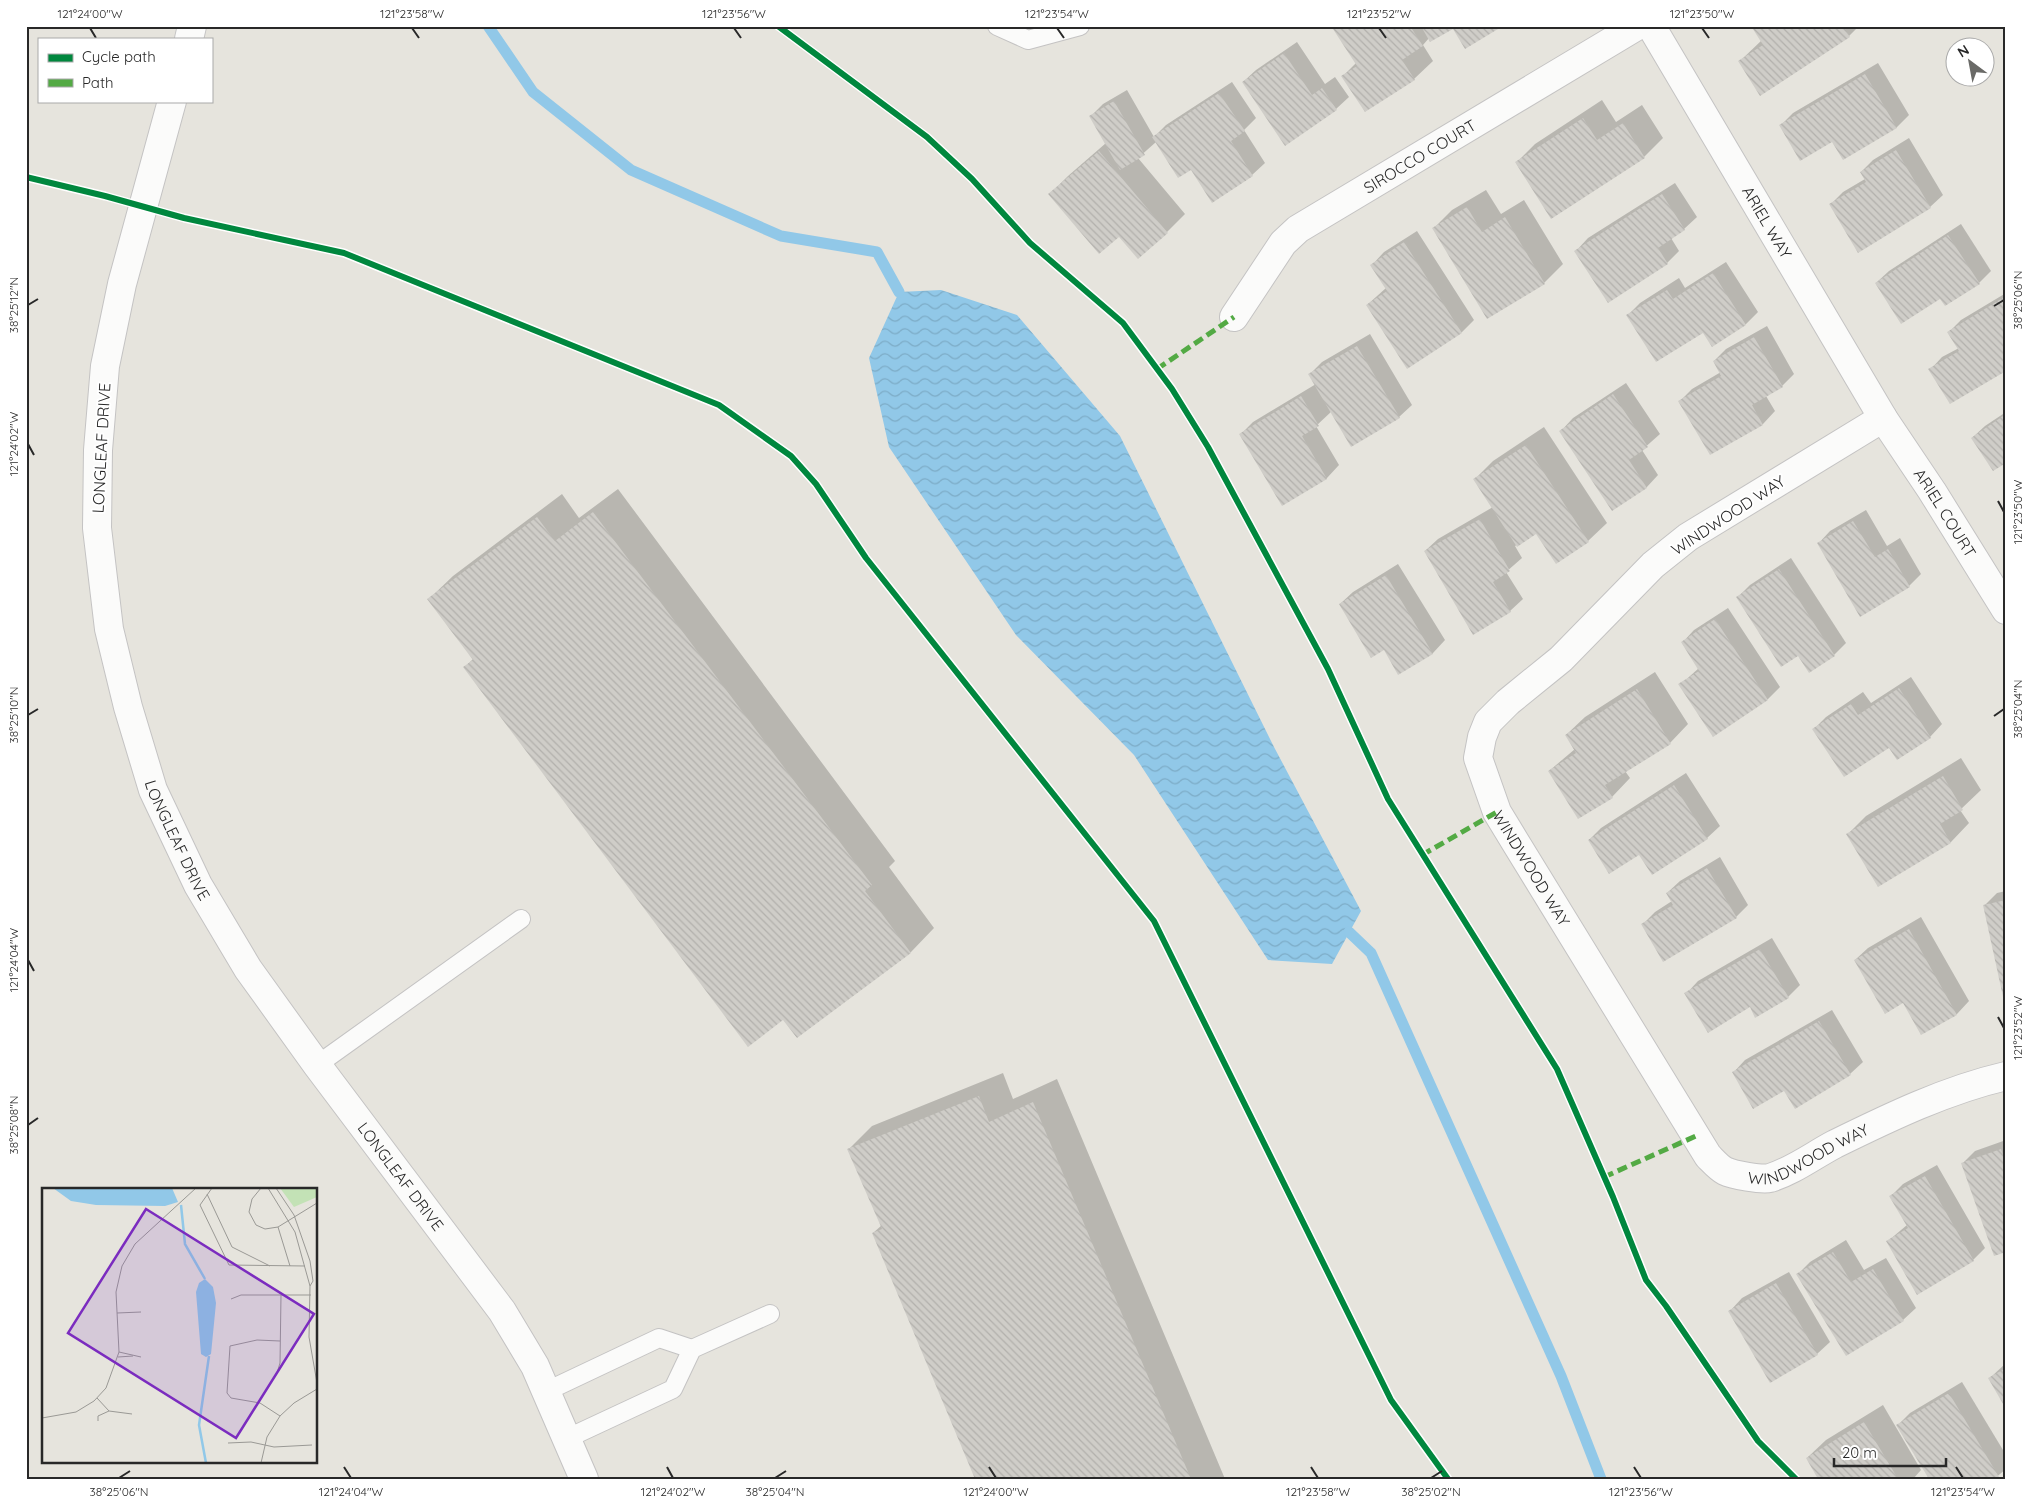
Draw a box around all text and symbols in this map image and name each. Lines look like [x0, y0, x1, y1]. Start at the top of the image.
text: 121°24'00"W [57, 6, 123, 21]
text: 121°23'58"W [380, 6, 444, 21]
text: 121°23'56"W [702, 6, 766, 21]
text: 121°23'54"W [1025, 6, 1089, 21]
text: 121°23'52"W [1347, 6, 1411, 21]
text: 121°23'50"W [1670, 6, 1735, 21]
legend [38, 38, 212, 102]
north arrow [1944, 38, 1994, 88]
text: N [1954, 41, 1972, 61]
text: Cycle path [82, 47, 156, 66]
text: Path [82, 73, 114, 92]
street label: SIROCCO COURT [1360, 115, 1480, 198]
street label: ARIEL WAY [1738, 182, 1796, 262]
text: 38°25'06"N [2010, 270, 2025, 330]
text: 38°25'12"N [6, 277, 21, 333]
street label: LONGLEAF DRIVE [88, 382, 114, 514]
text: 121°24'02"W [6, 411, 21, 476]
street label: ARIEL COURT [1910, 465, 1981, 561]
street label: WINDWOOD WAY [1667, 471, 1789, 559]
text: 121°23'50"W [2010, 479, 2025, 544]
text: 38°25'04"N [2010, 679, 2025, 739]
text: 38°25'10"N [6, 686, 21, 744]
street label: LONGLEAF DRIVE [141, 778, 215, 904]
street label: WINDWOOD WAY [1488, 807, 1574, 930]
text: 121°24'04"W [6, 927, 21, 992]
text: 121°23'52"W [2010, 996, 2025, 1060]
text: 38°25'08"N [6, 1095, 21, 1155]
street label: LONGLEAF DRIVE [354, 1118, 448, 1235]
street label: WINDWOOD WAY [1747, 1119, 1872, 1189]
inset map [42, 1188, 318, 1462]
scale bar [1834, 1435, 1947, 1467]
text: 20 m [1842, 1443, 1877, 1462]
text: 38°25'06"N [89, 1484, 149, 1499]
text: 121°24'04"W [319, 1484, 384, 1499]
text: 121°24'02"W [641, 1484, 706, 1499]
text: 38°25'04"N [745, 1484, 805, 1499]
text: 121°24'00"W [963, 1484, 1029, 1499]
text: 121°23'58"W [1286, 1484, 1350, 1499]
text: 38°25'02"N [1401, 1484, 1461, 1499]
text: 121°23'56"W [1609, 1484, 1673, 1499]
text: 121°23'54"W [1931, 1484, 1995, 1499]

